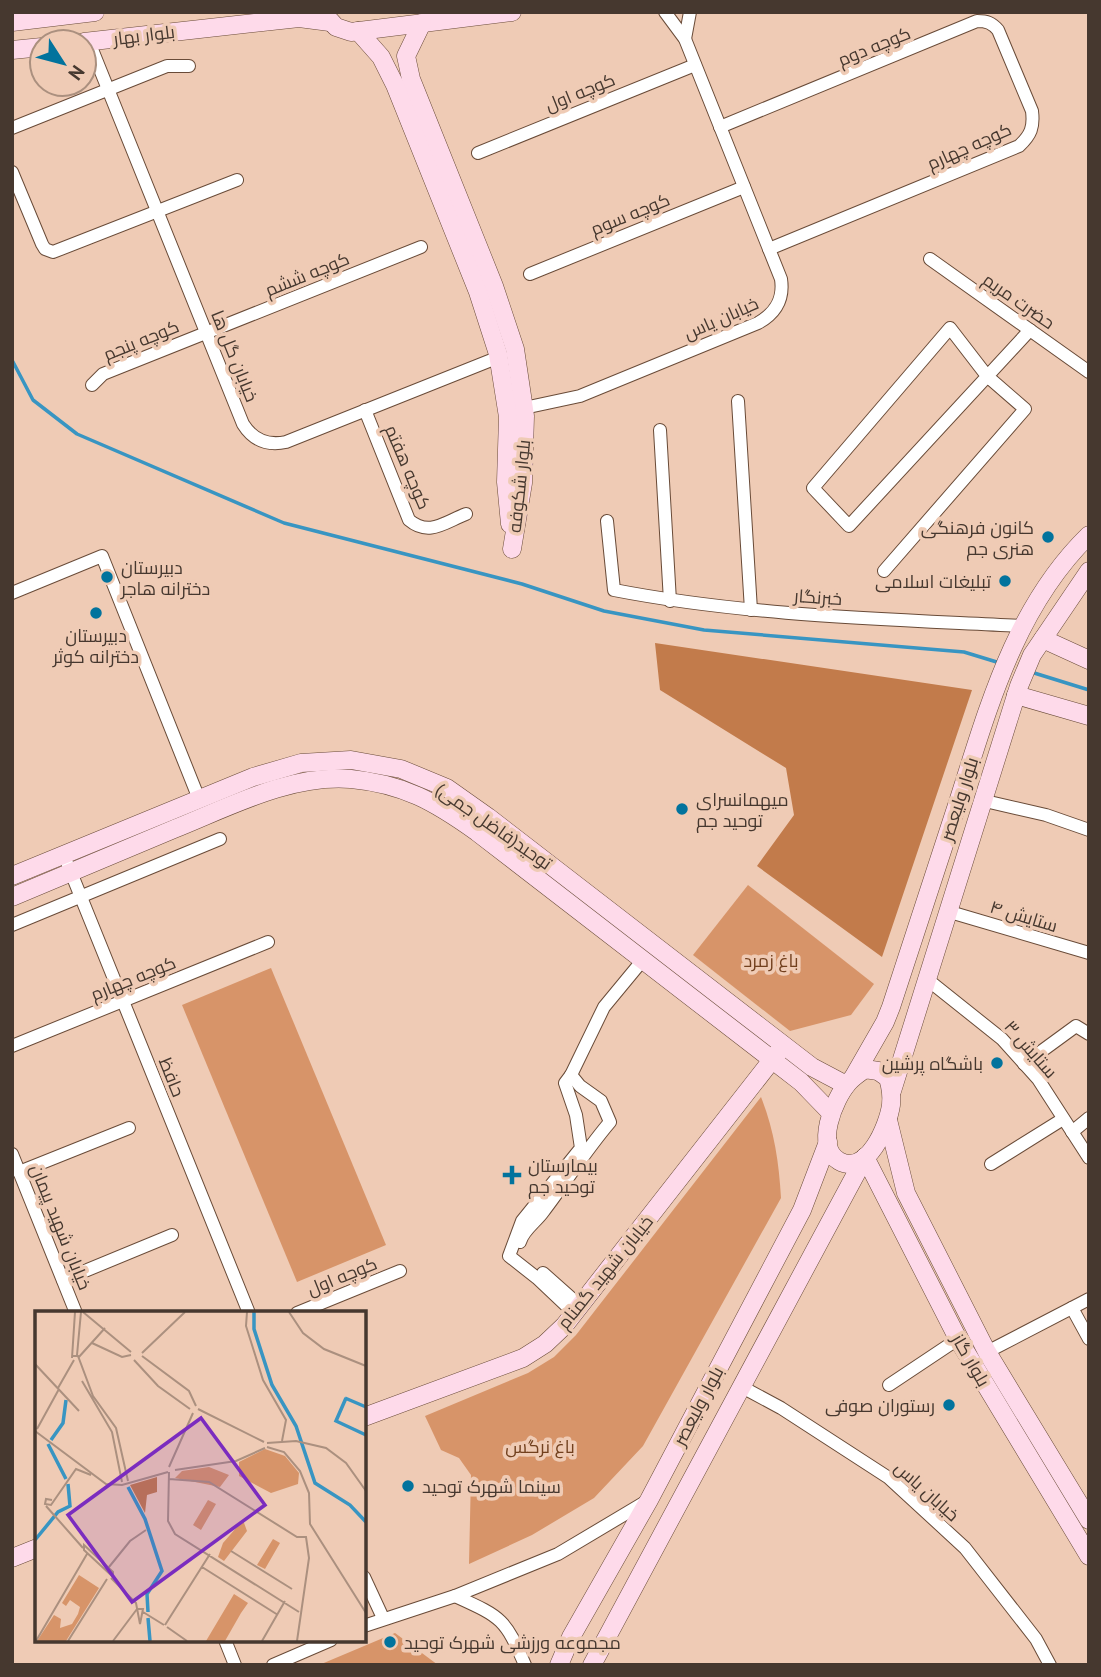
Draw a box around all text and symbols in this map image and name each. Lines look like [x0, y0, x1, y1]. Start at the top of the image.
street label: بلوار بهار [111, 20, 176, 50]
street label: کوچه دوم [834, 21, 914, 72]
north arrow [28, 28, 98, 98]
text: N [63, 61, 90, 85]
street label: کوچه اول [542, 68, 619, 117]
street label: کوچه چهارم [923, 117, 1015, 176]
street label: کوچه سوم [587, 188, 673, 241]
street label: کوچه ششم [261, 247, 353, 302]
street label: حضرت مریم [978, 268, 1060, 335]
street label: خیابان یاس [680, 291, 762, 345]
street label: خیابان گل ها [206, 307, 264, 405]
street label: کوچه پنجم [100, 314, 183, 367]
street label: کوچه هفتم [379, 421, 436, 513]
street label: بلوار شکوفه [503, 438, 535, 534]
place label: کانون فرهنگی هنری جم [921, 516, 1034, 561]
marker: کانون فرهنگی هنری جم [1040, 529, 1056, 545]
place label: دبیرستان دخترانه هاجر [120, 556, 210, 600]
marker: دبیرستان دخترانه هاجر [99, 569, 115, 585]
place label: تبلیغات اسلامی [875, 570, 991, 593]
marker: تبلیغات اسلامی [997, 573, 1013, 589]
street label: خبرنگار [792, 584, 843, 610]
marker: دبیرستان دخترانه کوثر [88, 605, 104, 621]
place label: دبیرستان دخترانه کوثر [52, 624, 139, 668]
street label: بلوار ولیعصر [934, 754, 983, 845]
street label: توحید(فاضل جمی) [431, 777, 557, 875]
place label: میهمانسرای توحید جم [696, 788, 789, 833]
marker: میهمانسرای توحید جم [674, 801, 690, 817]
street label: ستایش ۴ [987, 895, 1061, 937]
park label: باغ زمرد [743, 949, 799, 973]
street label: کوچه چهارم [87, 950, 179, 1006]
street label: ستایش ۳ [999, 1015, 1063, 1083]
place label: باشگاه پرشین [882, 1052, 983, 1076]
street label: حافظ [154, 1054, 190, 1100]
marker: باشگاه پرشین [989, 1055, 1005, 1071]
place label: بیمارستان توحید جم [528, 1154, 598, 1199]
street label: خیابان شهید پیمان [24, 1161, 97, 1294]
marker: بیمارستان توحید جم [502, 1165, 522, 1185]
street label: خیابان شهید گمنام [552, 1210, 659, 1334]
street label: کوچه اول [304, 1252, 381, 1301]
inset map [35, 1311, 366, 1642]
street label: بلوار گاز [946, 1329, 995, 1391]
street label: بلوار ولیعصر [667, 1362, 729, 1451]
place label: رستوران صوفی [825, 1394, 935, 1417]
marker: رستوران صوفی [941, 1397, 957, 1413]
park label: باغ نرگس [505, 1435, 575, 1459]
street label: خیابان یاس [890, 1456, 964, 1526]
place label: سینما شهرک توحید [422, 1475, 561, 1498]
marker: سینما شهرک توحید [400, 1478, 416, 1494]
place label: مجموعه ورزشی شهرک توحید [404, 1631, 621, 1654]
marker: مجموعه ورزشی شهرک توحید [382, 1634, 398, 1650]

